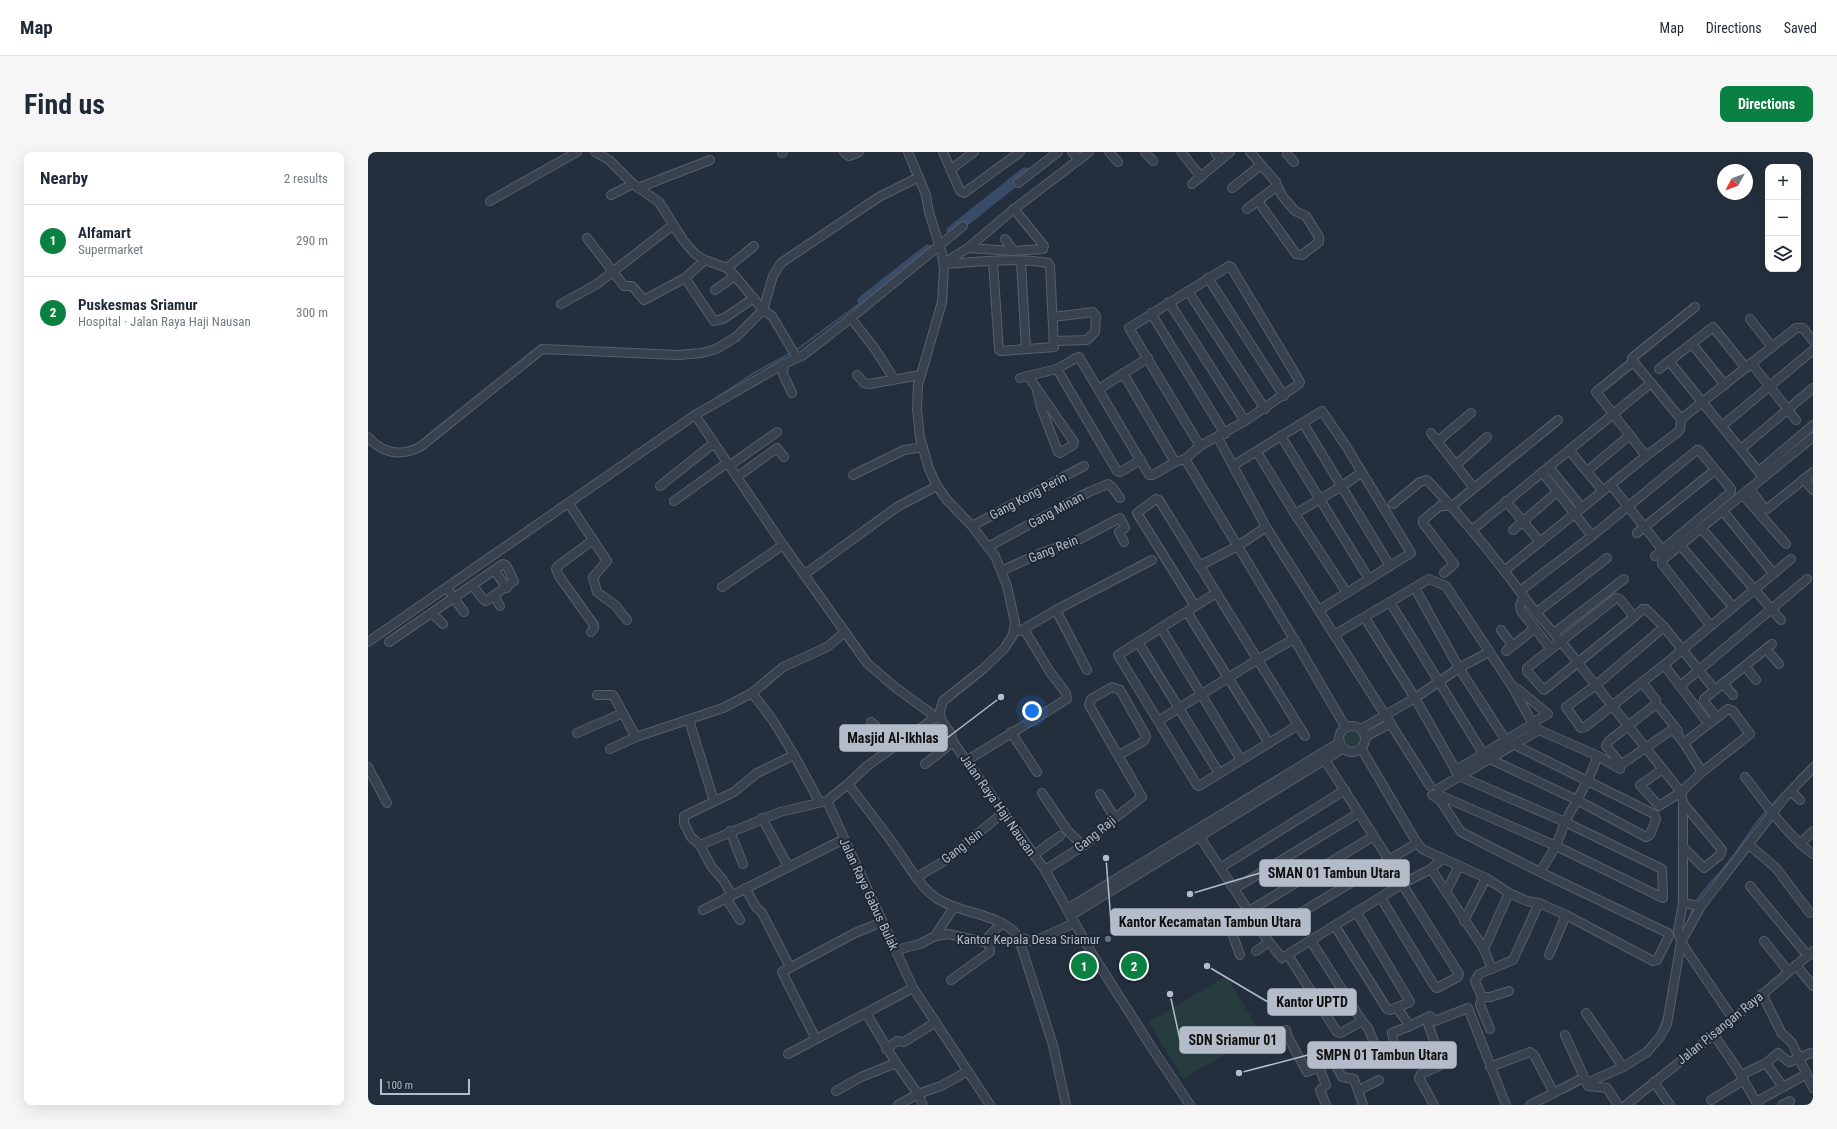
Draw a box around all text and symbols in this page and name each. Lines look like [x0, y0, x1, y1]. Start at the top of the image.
text: Map [20, 16, 53, 39]
text: Map [1660, 20, 1684, 36]
text: Directions [1706, 20, 1762, 36]
text: Saved [1784, 20, 1817, 36]
button: Directions [1720, 86, 1813, 122]
text: Find us [24, 88, 105, 121]
north arrow [1717, 164, 1753, 200]
map controls [1765, 164, 1801, 272]
button: + [1765, 164, 1801, 200]
text: Nearby [40, 168, 88, 188]
text: 2 results [284, 171, 328, 186]
button: − [1765, 200, 1801, 236]
text: Alfamart [78, 224, 131, 242]
text: 1 [50, 233, 56, 248]
text: 290 m [296, 233, 328, 248]
button: layers [1765, 236, 1801, 272]
text: Supermarket [78, 242, 143, 257]
text: Puskesmas Sriamur [78, 296, 198, 314]
text: 2 [50, 305, 56, 320]
text: 300 m [296, 305, 328, 320]
text: Hospital · Jalan Raya Haji Nausan [78, 314, 251, 329]
street label: Gang Kong Perin [987, 469, 1069, 523]
street label: Gang Minan [1026, 489, 1086, 531]
street label: Gang Rein [1026, 532, 1080, 566]
your location [1022, 701, 1042, 721]
callout: Masjid Al-Ikhlas [840, 725, 947, 751]
text: Masjid Al-Ikhlas [847, 730, 939, 746]
street label: Jalan Raya Haji Nausan [957, 751, 1039, 859]
street label: Gang Raji [1071, 813, 1119, 855]
street label: Gang Isin [938, 825, 986, 867]
street label: Jalan Raya Gabus Bulak [836, 835, 902, 953]
callout: SMAN 01 Tambun Utara [1260, 860, 1409, 886]
text: SMAN 01 Tambun Utara [1268, 865, 1401, 881]
callout: Kantor Kecamatan Tambun Utara [1111, 909, 1310, 935]
text: Kantor Kecamatan Tambun Utara [1119, 914, 1302, 930]
place label: Kantor Kepala Desa Sriamur [957, 932, 1100, 947]
marker: Kantor Kepala Desa Sriamur [1103, 934, 1113, 944]
pin: 1 [1071, 951, 1097, 981]
pin: 2 [1121, 951, 1147, 981]
callout: Kantor UPTD [1268, 989, 1356, 1015]
street label: Jalan Pisangan Raya [1674, 989, 1766, 1067]
text: Kantor UPTD [1276, 994, 1348, 1010]
callout: SDN Sriamur 01 [1180, 1027, 1285, 1053]
text: SDN Sriamur 01 [1189, 1032, 1277, 1048]
callout: SMPN 01 Tambun Utara [1308, 1042, 1456, 1068]
text: SMPN 01 Tambun Utara [1316, 1047, 1448, 1063]
scale bar [380, 1077, 470, 1096]
text: 100 m [386, 1079, 413, 1092]

